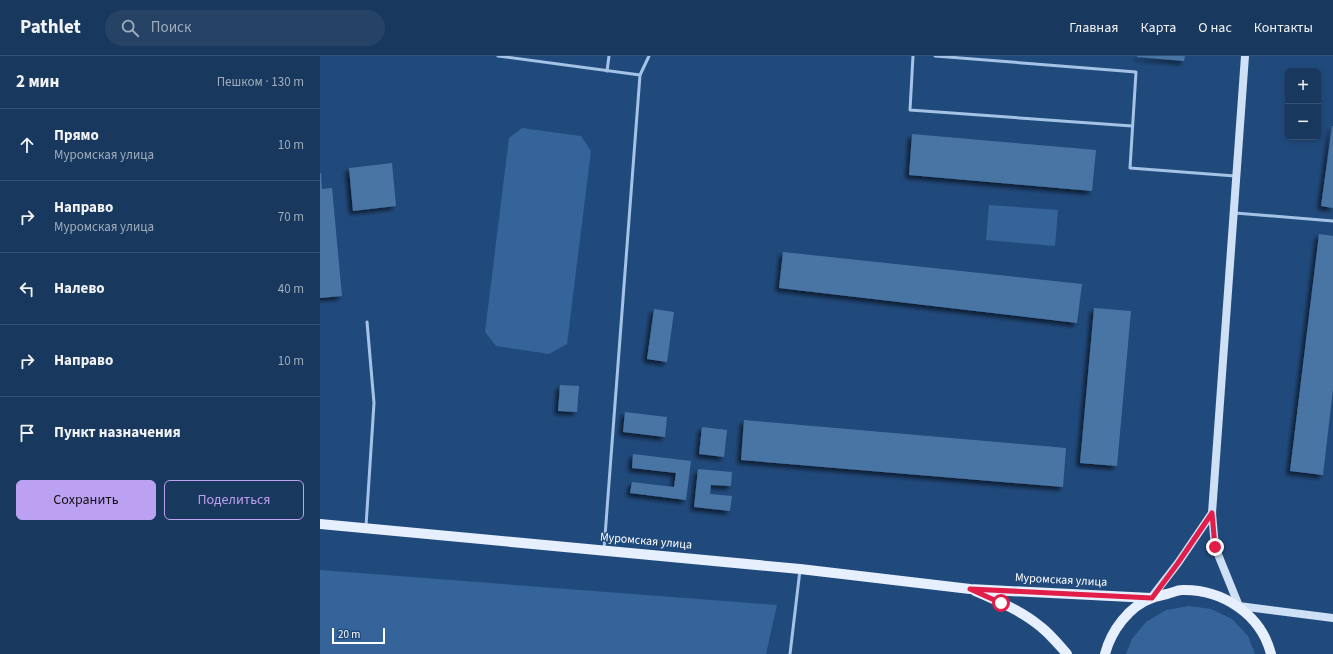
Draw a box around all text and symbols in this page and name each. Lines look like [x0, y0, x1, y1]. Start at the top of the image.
search box [105, 10, 385, 46]
text: Pathlet [20, 14, 81, 41]
icon: search [119, 17, 141, 39]
text: Поиск [151, 17, 191, 38]
text: Главная [1069, 18, 1118, 38]
text: Карта [1140, 18, 1176, 38]
text: О нас [1198, 18, 1232, 38]
text: Контакты [1254, 18, 1313, 38]
map controls [1285, 68, 1321, 140]
button: + [1285, 68, 1321, 104]
text: 2 мин [16, 70, 59, 94]
text: Пешком · 130 m [217, 73, 304, 91]
button: − [1285, 104, 1321, 140]
text: Прямо [54, 125, 99, 146]
icon: ahead [16, 134, 38, 156]
text: 10 m [278, 136, 304, 154]
text: Муромская улица [54, 146, 154, 164]
text: Направо [54, 197, 113, 218]
icon: right [16, 206, 38, 228]
text: 70 m [278, 208, 304, 226]
text: Муромская улица [54, 218, 154, 236]
icon: left [16, 278, 38, 300]
text: Налево [54, 278, 105, 299]
text: 40 m [278, 280, 304, 298]
icon: right [16, 350, 38, 372]
text: Направо [54, 350, 113, 371]
text: 10 m [278, 352, 304, 370]
icon: arrive [16, 422, 38, 444]
text: Пункт назначения [54, 422, 181, 443]
button: Сохранить [16, 480, 156, 520]
button: Поделиться [164, 480, 304, 520]
street label: Муромская улица [599, 529, 693, 553]
route end [1206, 538, 1224, 556]
street label: Муромская улица [1014, 569, 1108, 591]
route start [992, 594, 1010, 612]
scale bar [332, 626, 385, 645]
text: 20 m [338, 627, 360, 642]

